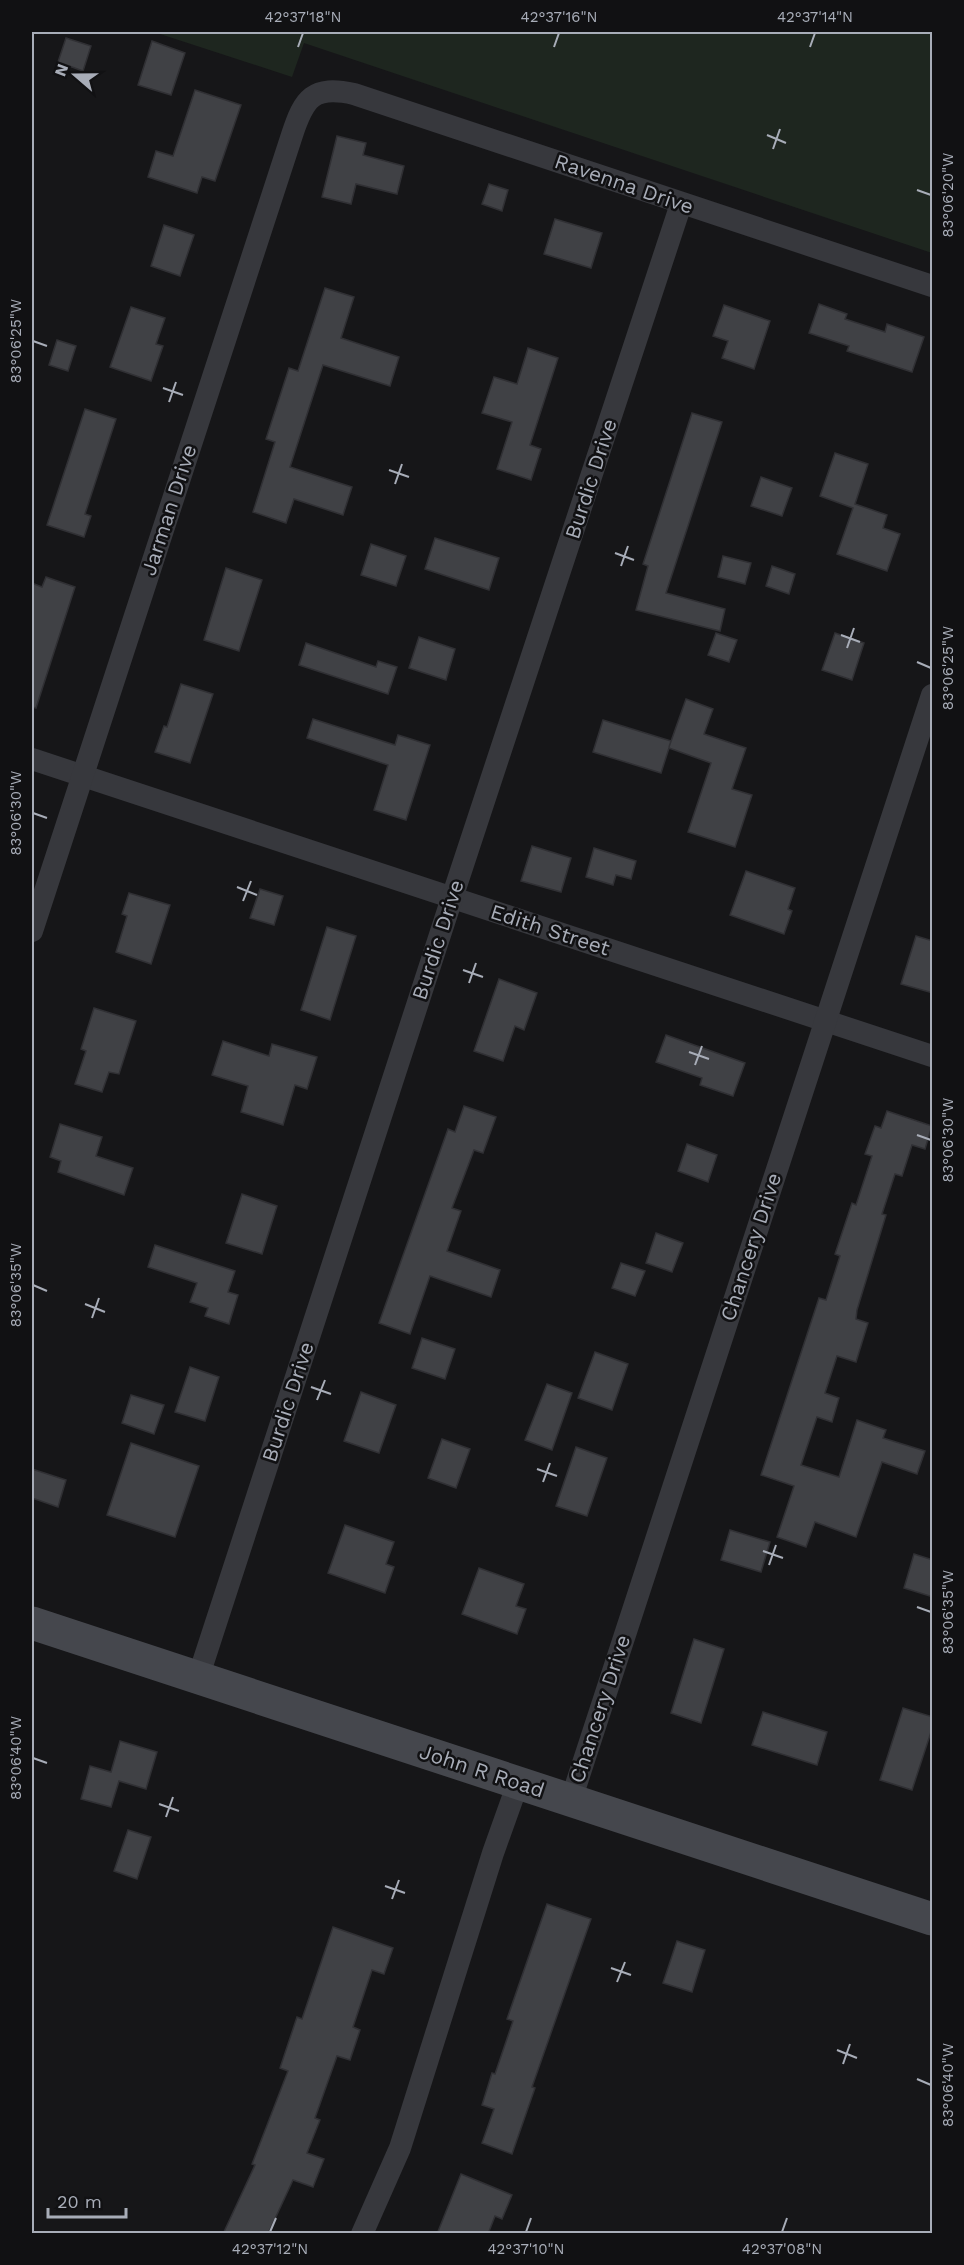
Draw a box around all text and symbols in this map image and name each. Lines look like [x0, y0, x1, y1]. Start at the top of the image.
text: 42°37'18"N [264, 8, 342, 26]
text: 42°37'16"N [521, 8, 597, 26]
text: 42°37'14"N [777, 8, 853, 26]
north arrow [45, 45, 105, 105]
text: N [50, 61, 72, 79]
street label: Ravenna Drive [551, 148, 697, 219]
text: 83°06'20"W [939, 152, 957, 238]
text: 83°06'25"W [7, 299, 25, 383]
street label: Burdic Drive [559, 416, 622, 542]
street label: Jarman Drive [136, 441, 201, 578]
text: 83°06'25"W [939, 626, 957, 710]
text: 83°06'30"W [7, 770, 25, 856]
street label: Burdic Drive [406, 877, 469, 1003]
street label: Edith Street [487, 898, 613, 961]
text: 83°06'30"W [939, 1097, 957, 1183]
street label: Chancery Drive [715, 1170, 786, 1324]
text: 83°06'35"W [7, 1243, 25, 1327]
street label: Burdic Drive [256, 1339, 319, 1465]
text: 83°06'35"W [939, 1570, 957, 1654]
street label: Chancery Drive [564, 1632, 635, 1786]
text: 83°06'40"W [7, 1716, 25, 1800]
street label: John R Road [417, 1739, 548, 1802]
text: 83°06'40"W [939, 2043, 957, 2127]
scale bar [48, 2181, 126, 2219]
text: 20 m [57, 2191, 102, 2212]
text: 42°37'12"N [232, 2240, 308, 2258]
text: 42°37'10"N [487, 2240, 565, 2258]
text: 42°37'08"N [742, 2240, 822, 2258]

